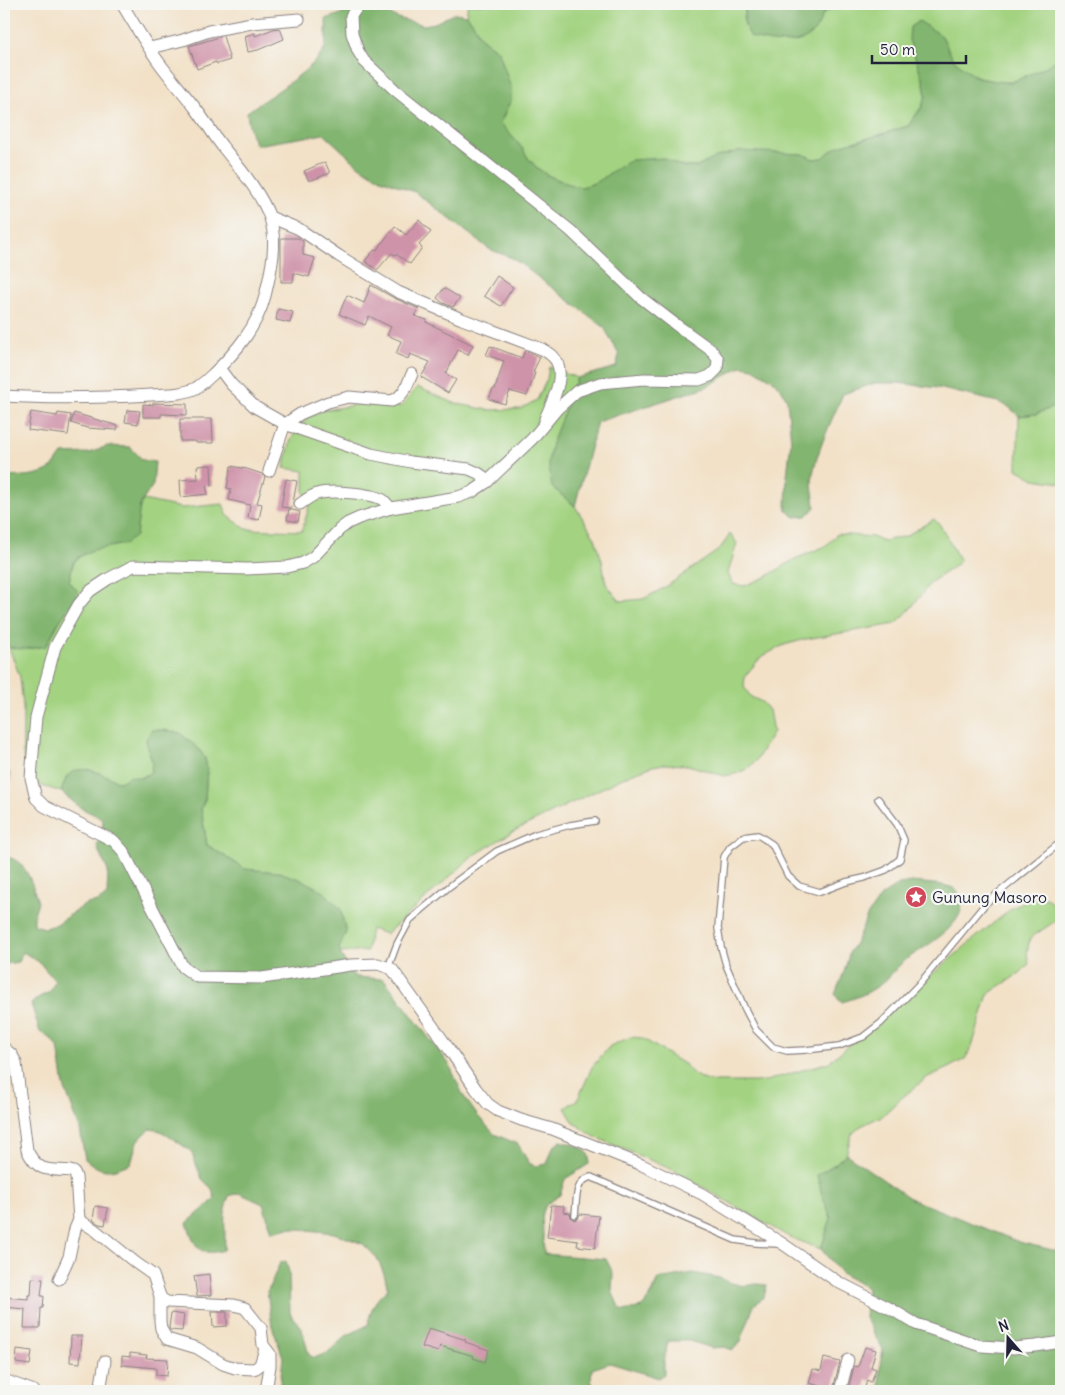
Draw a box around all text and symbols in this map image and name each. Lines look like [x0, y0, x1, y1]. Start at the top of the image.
scale bar [872, 32, 966, 64]
text: 50 m [880, 40, 915, 59]
place icon: Gunung Masoro [904, 885, 928, 909]
place label: Gunung Masoro [932, 887, 1047, 907]
north arrow [982, 1312, 1032, 1362]
text: N [996, 1316, 1011, 1336]

